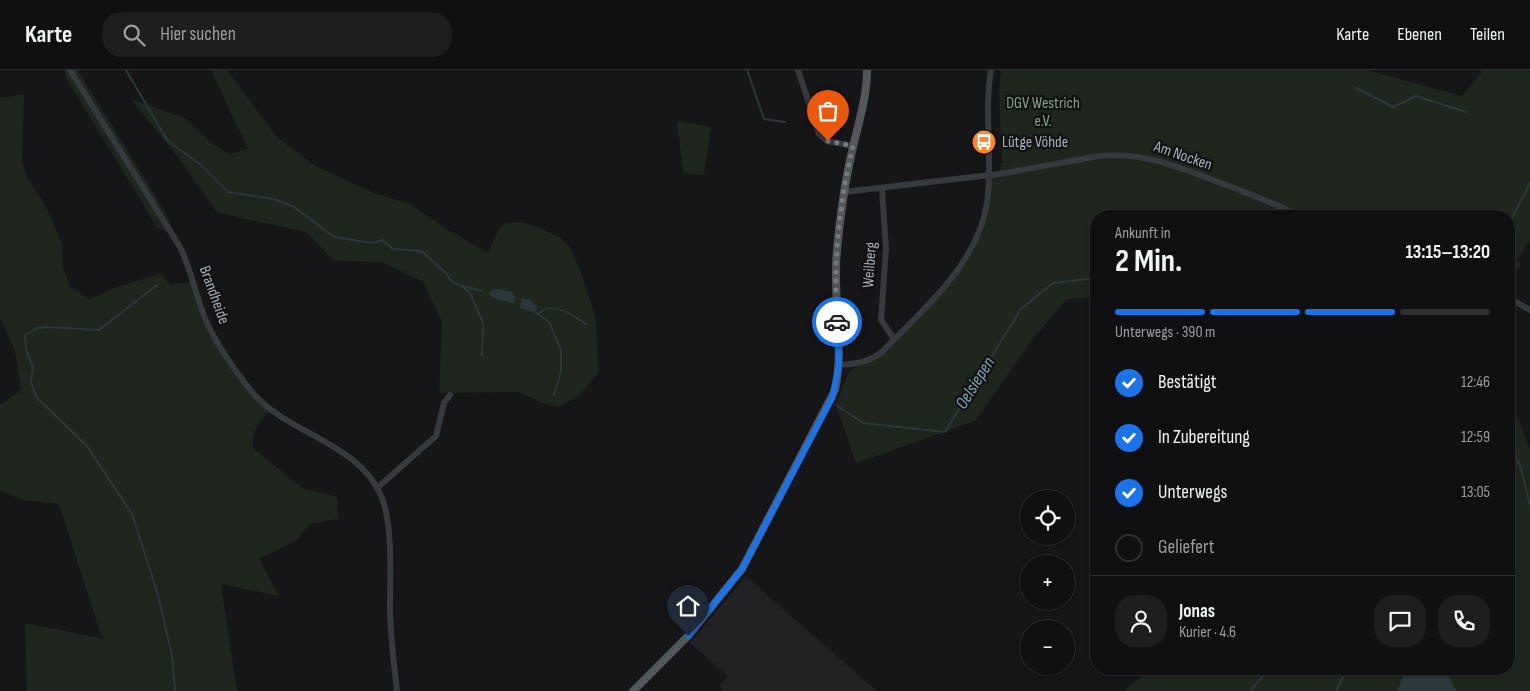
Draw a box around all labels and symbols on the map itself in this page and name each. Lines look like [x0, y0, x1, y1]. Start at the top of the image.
pin [807, 90, 849, 141]
park label: DGV Westrich e.V. [1006, 94, 1080, 131]
bus stop icon: Lütge Vöhde [971, 129, 997, 155]
place label: Lütge Vöhde [1002, 133, 1068, 152]
street label: Am Nocken [1150, 137, 1215, 175]
street label: Weilberg [859, 241, 881, 289]
street label: Brandheide [195, 263, 233, 327]
courier [812, 297, 862, 347]
water label: Oelsiepen [951, 353, 999, 413]
pin [667, 585, 709, 636]

